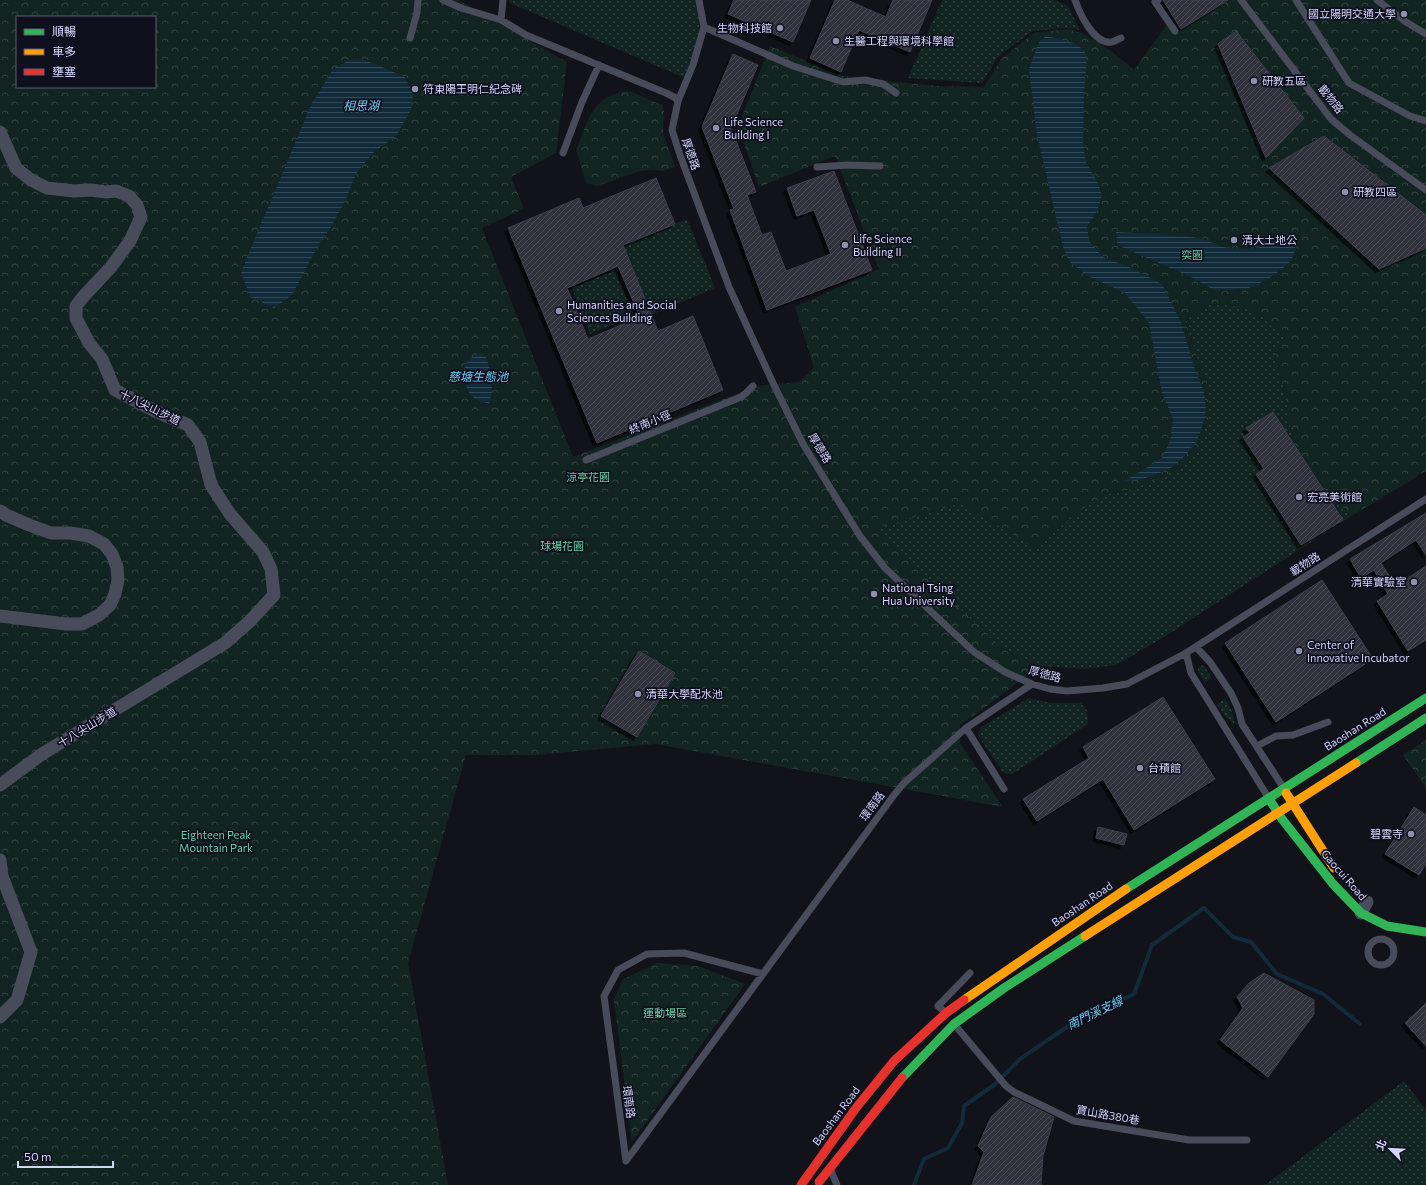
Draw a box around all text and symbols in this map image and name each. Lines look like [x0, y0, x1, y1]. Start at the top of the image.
place label: 國立陽明交通大學 [1308, 7, 1396, 20]
marker: 國立陽明交通大學 [1399, 9, 1409, 19]
legend [16, 16, 156, 88]
place label: 生物科技館 [717, 21, 772, 34]
marker: 生物科技館 [775, 23, 785, 33]
text: 順暢 [52, 24, 76, 38]
place label: 生醫工程與環境科學館 [844, 34, 954, 47]
marker: 生醫工程與環境科學館 [831, 36, 841, 46]
text: 車多 [52, 44, 76, 58]
text: 壅塞 [52, 64, 76, 78]
place label: 研教五區 [1262, 74, 1306, 87]
marker: 研教五區 [1249, 76, 1259, 86]
place label: 符東陽王明仁紀念碑 [423, 82, 522, 95]
street label: 載物路 [1316, 82, 1347, 116]
marker: 符東陽王明仁紀念碑 [410, 84, 420, 94]
water label: 相思湖 [343, 98, 381, 112]
place label: Life Science Building I [724, 115, 783, 141]
marker: Life Science Building I [711, 123, 721, 133]
street label: 厚德路 [680, 136, 703, 172]
place label: 研教四區 [1353, 185, 1397, 198]
marker: 研教四區 [1340, 187, 1350, 197]
place label: Life Science Building II [853, 232, 912, 258]
place label: 清大土地公 [1242, 233, 1297, 246]
marker: 清大土地公 [1229, 235, 1239, 245]
marker: Life Science Building II [840, 240, 850, 250]
park label: 奕園 [1181, 248, 1203, 261]
place label: Humanities and Social Sciences Building [567, 298, 676, 324]
marker: Humanities and Social Sciences Building [554, 306, 564, 316]
water label: 慈塘生態池 [448, 369, 510, 383]
street label: 十八尖山步道 [118, 386, 183, 427]
street label: 終南小徑 [627, 407, 673, 436]
street label: 厚德路 [806, 430, 834, 465]
park label: 涼亭花園 [566, 470, 610, 483]
place label: 宏亮美術館 [1307, 490, 1362, 503]
marker: 宏亮美術館 [1294, 492, 1304, 502]
park label: 球場花園 [540, 539, 584, 552]
street label: 載物路 [1287, 549, 1322, 578]
place label: 清華實驗室 [1351, 575, 1406, 588]
marker: 清華實驗室 [1409, 577, 1419, 587]
place label: National Tsing Hua University [882, 581, 955, 607]
marker: National Tsing Hua University [869, 589, 879, 599]
place label: Center of Innovative Incubator [1307, 638, 1410, 664]
marker: Center of Innovative Incubator [1294, 646, 1304, 656]
street label: 厚德路 [1028, 663, 1063, 684]
place label: 清華大學配水池 [646, 687, 723, 700]
marker: 清華大學配水池 [633, 689, 643, 699]
street label: 十八尖山步道 [55, 704, 118, 749]
street label: Baoshan Road [1321, 704, 1388, 753]
place label: 台積館 [1148, 761, 1181, 774]
marker: 台積館 [1135, 763, 1145, 773]
street label: 環南路 [857, 789, 887, 823]
place label: 碧雲寺 [1370, 827, 1403, 840]
park label: Eighteen Peak Mountain Park [179, 828, 253, 854]
marker: 碧雲寺 [1406, 829, 1416, 839]
street label: Gaocui Road [1319, 847, 1370, 903]
street label: Baoshan Road [1049, 878, 1115, 929]
water label: 南門溪支線 [1065, 992, 1126, 1032]
park label: 運動場區 [643, 1006, 687, 1019]
street label: Baoshan Road [809, 1084, 862, 1148]
street label: 環南路 [621, 1085, 638, 1119]
street label: 寶山路380巷 [1075, 1103, 1141, 1126]
north arrow [1370, 1129, 1410, 1169]
text: 北 [1372, 1137, 1389, 1152]
scale bar [18, 1143, 113, 1169]
text: 50 m [24, 1149, 52, 1163]

